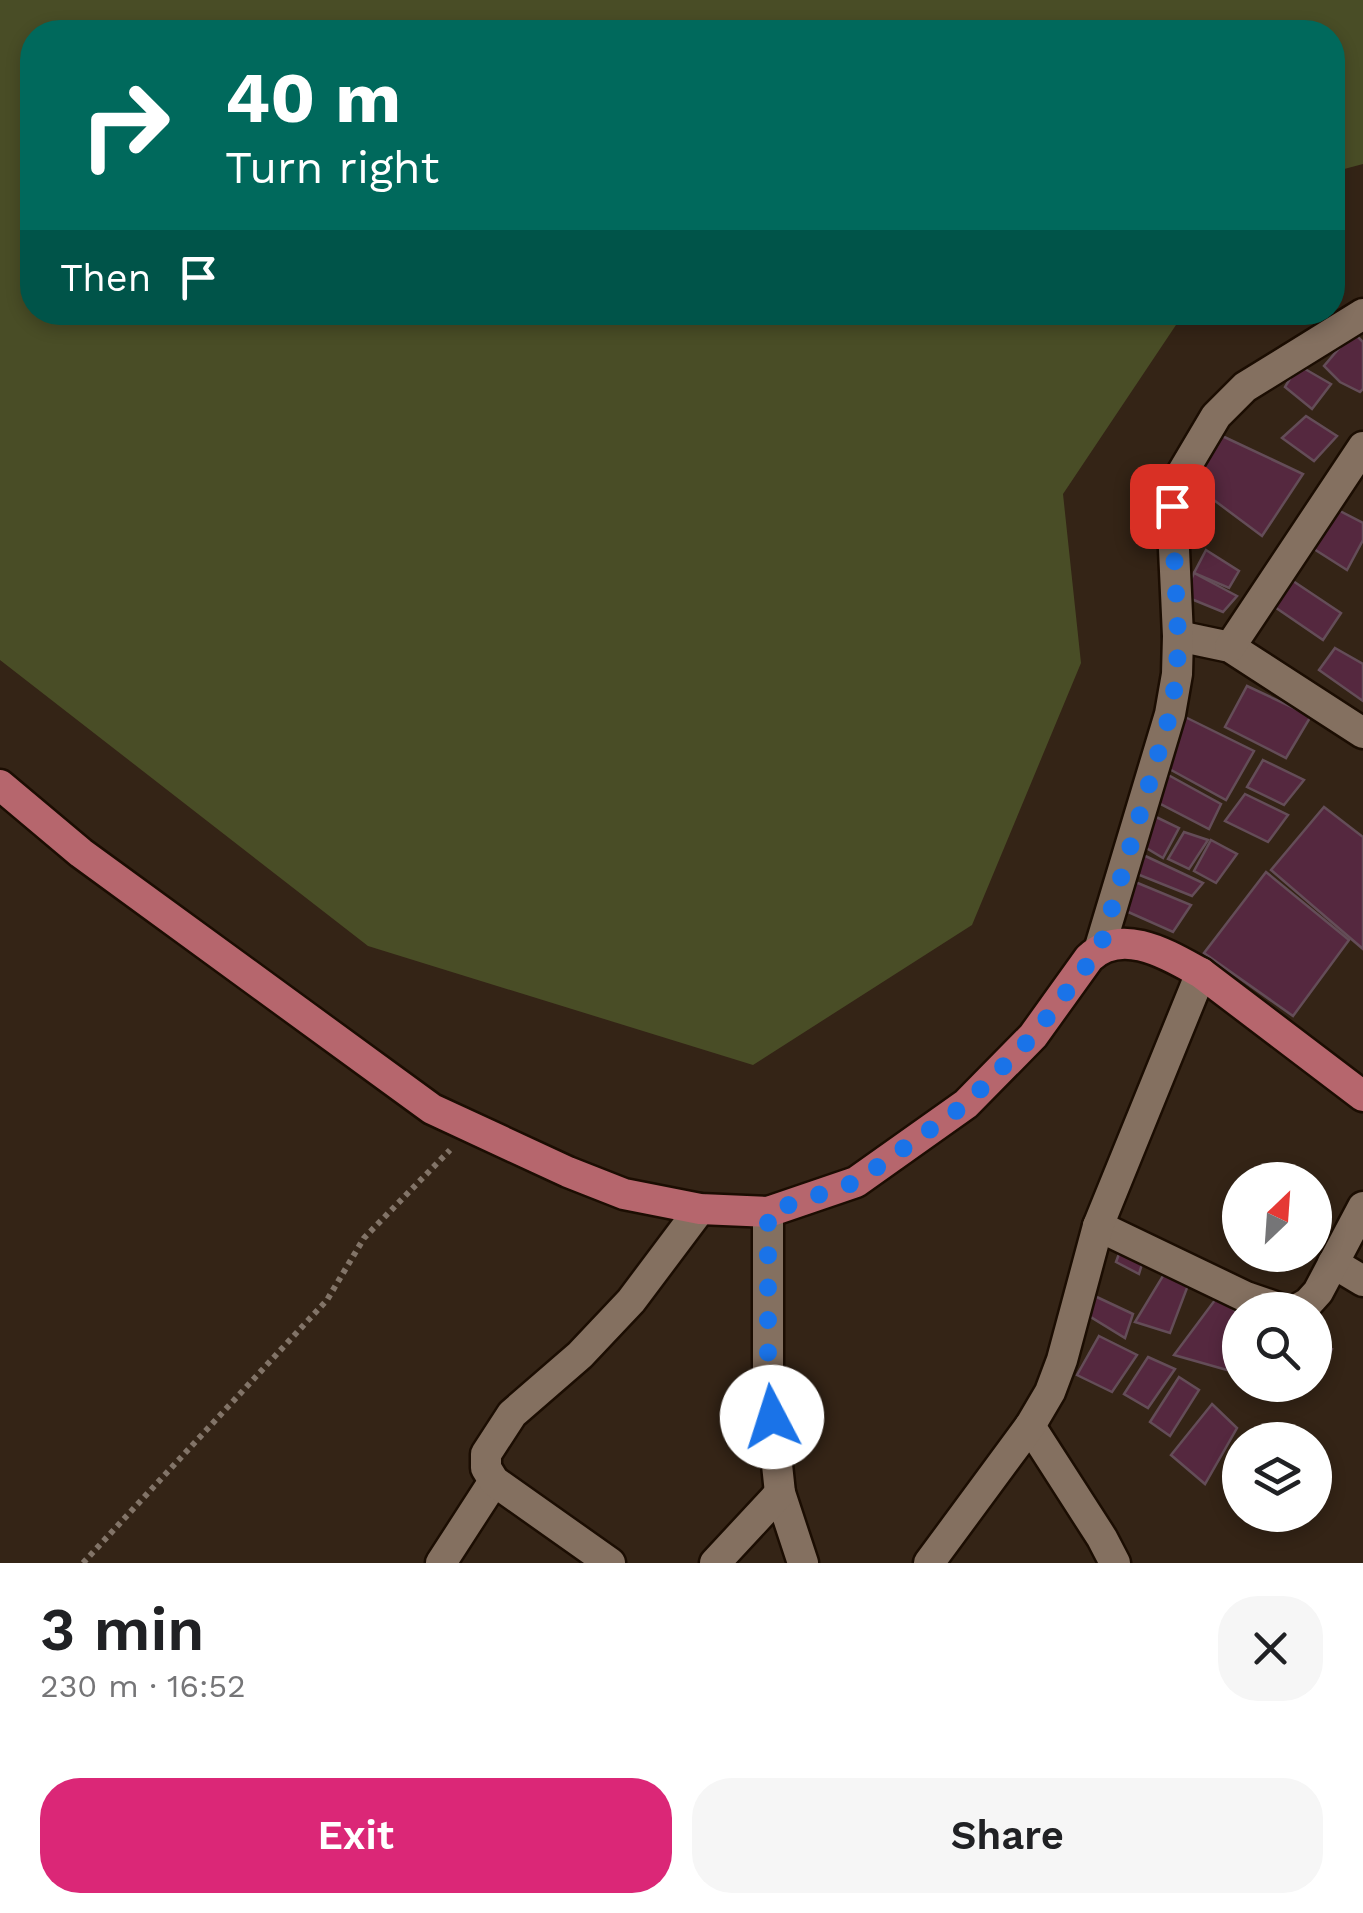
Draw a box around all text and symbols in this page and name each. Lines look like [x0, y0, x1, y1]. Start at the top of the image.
text: 40 m [225, 57, 401, 139]
icon: right [60, 60, 190, 190]
text: Turn right [225, 141, 439, 194]
icon: arrive [171, 250, 226, 305]
text: Then [60, 256, 151, 300]
pin [1130, 464, 1215, 549]
icon: arrive [1145, 479, 1200, 534]
north arrow [1222, 1162, 1332, 1272]
map controls [1222, 1162, 1332, 1532]
button: search [1222, 1292, 1332, 1402]
position arrow [720, 1365, 824, 1469]
button: layers [1222, 1422, 1332, 1532]
text: 3 min [40, 1594, 204, 1665]
button: close [1218, 1596, 1323, 1701]
text: 230 m · 16:52 [40, 1667, 246, 1705]
button: Exit [40, 1778, 672, 1893]
button: Share [692, 1778, 1323, 1893]

